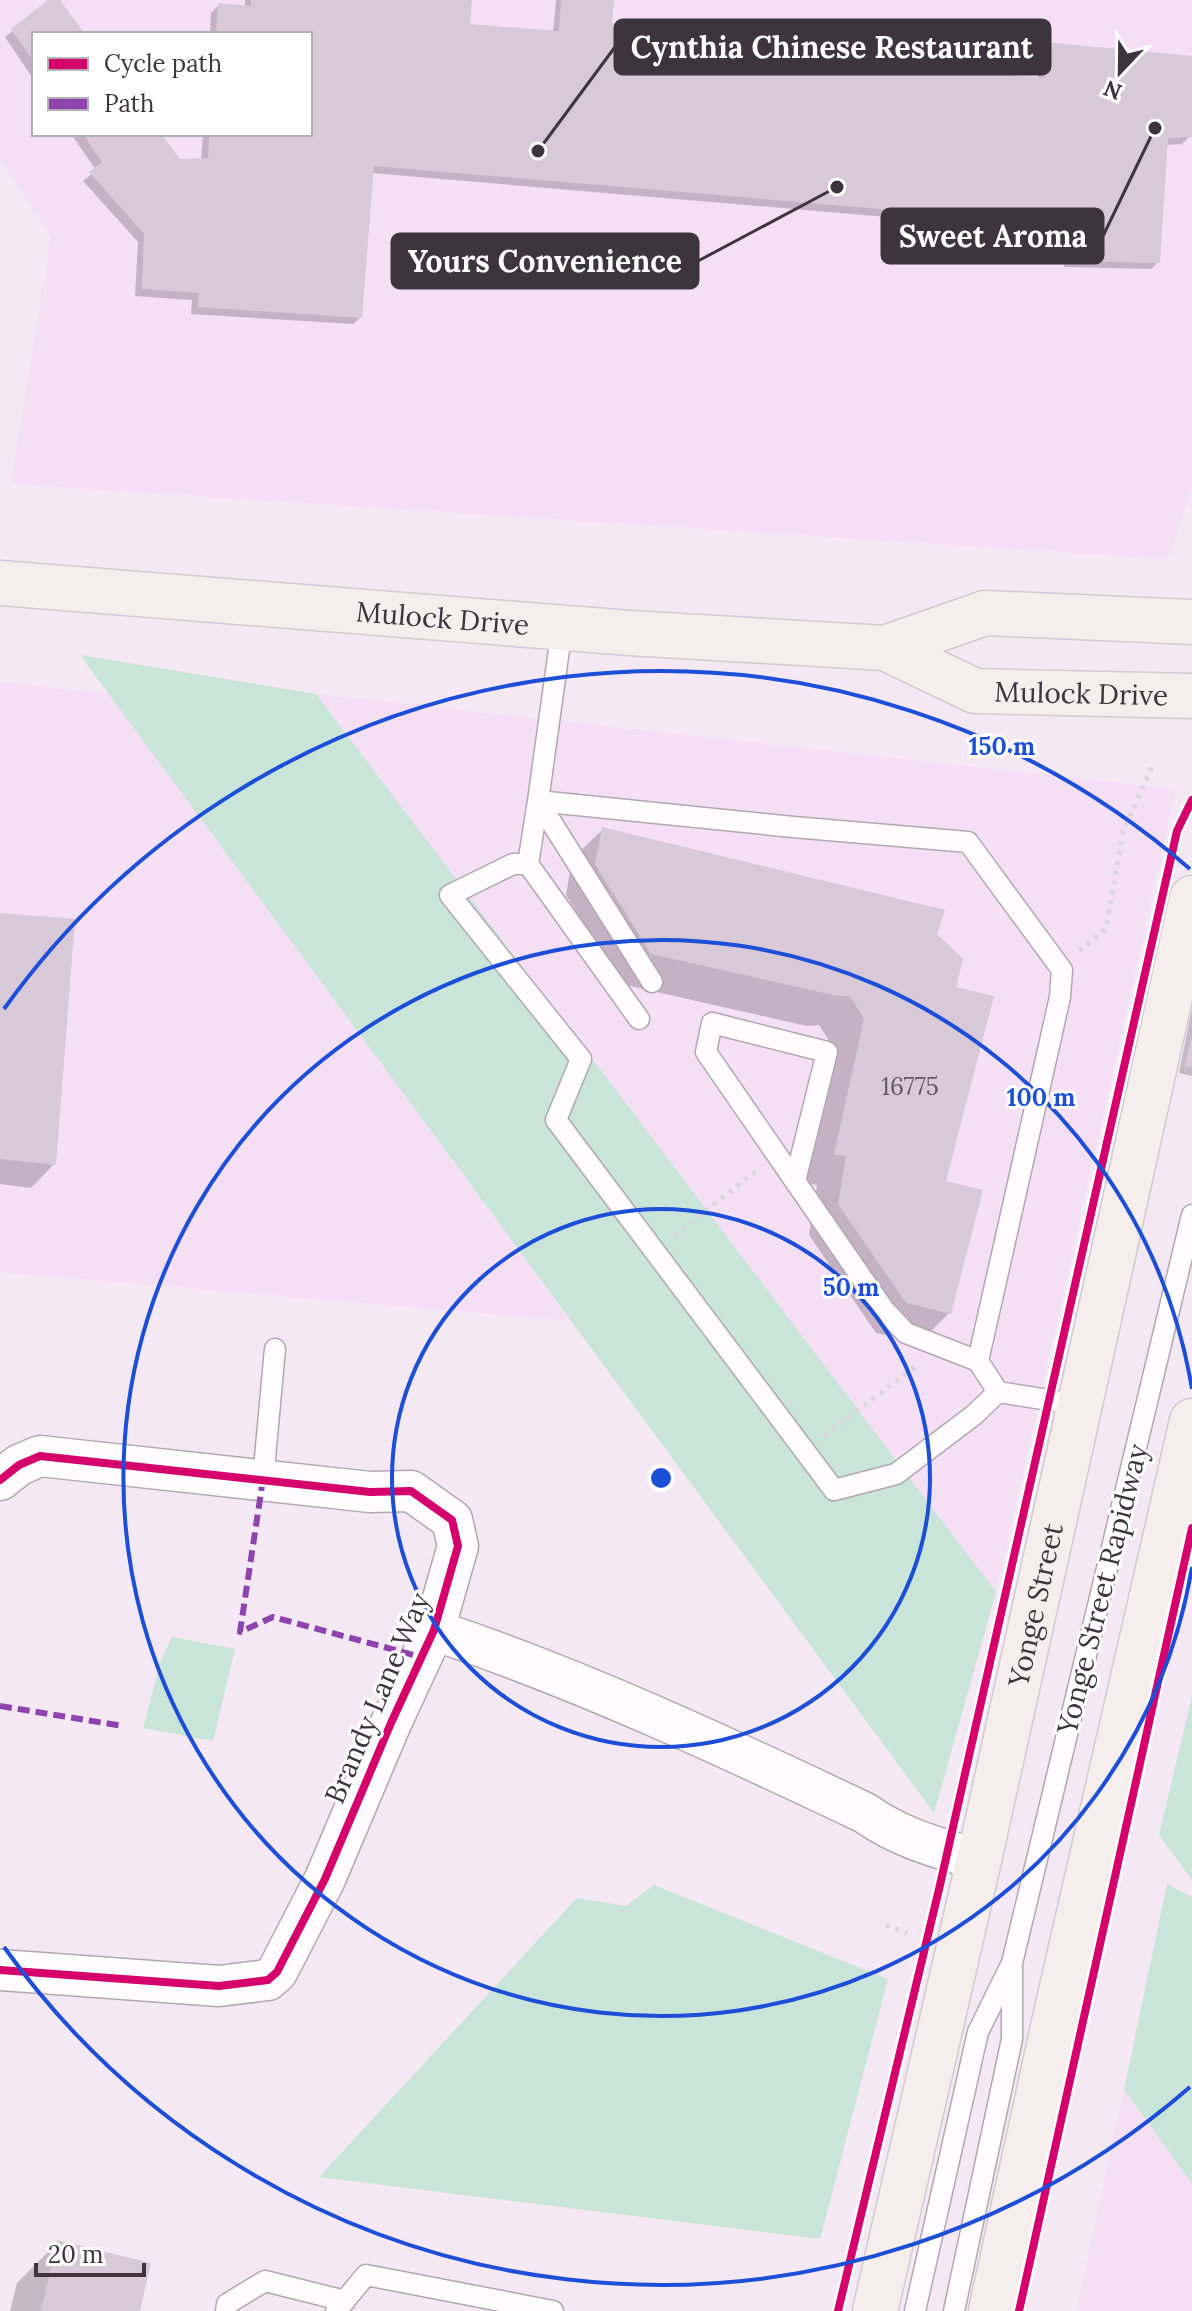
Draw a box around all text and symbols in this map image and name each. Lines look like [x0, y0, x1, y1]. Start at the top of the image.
callout: Cynthia Chinese Restaurant [615, 20, 1050, 74]
text: Cynthia Chinese Restaurant [631, 28, 1034, 67]
legend [32, 32, 312, 136]
north arrow [1080, 32, 1160, 112]
text: Cycle path [104, 48, 222, 79]
text: N [1099, 74, 1126, 107]
text: Path [104, 88, 154, 119]
callout: Sweet Aroma [882, 209, 1103, 263]
text: Sweet Aroma [899, 217, 1088, 255]
callout: Yours Convenience [392, 234, 698, 288]
text: Yours Convenience [408, 242, 682, 280]
street label: Mulock Drive [355, 593, 531, 643]
street label: Mulock Drive [994, 673, 1169, 713]
text: 150 m [969, 731, 1035, 762]
house number: 16775 [881, 1071, 939, 1102]
text: 100 m [1007, 1082, 1075, 1113]
text: 50 m [823, 1272, 879, 1303]
street label: Yonge Street Rapidway [1048, 1440, 1156, 1739]
centre of rings [647, 1464, 675, 1492]
street label: Yonge Street [1000, 1520, 1071, 1691]
street label: Brandy Lane Way [316, 1587, 438, 1809]
scale bar [36, 2227, 144, 2277]
text: 20 m [48, 2239, 104, 2270]

